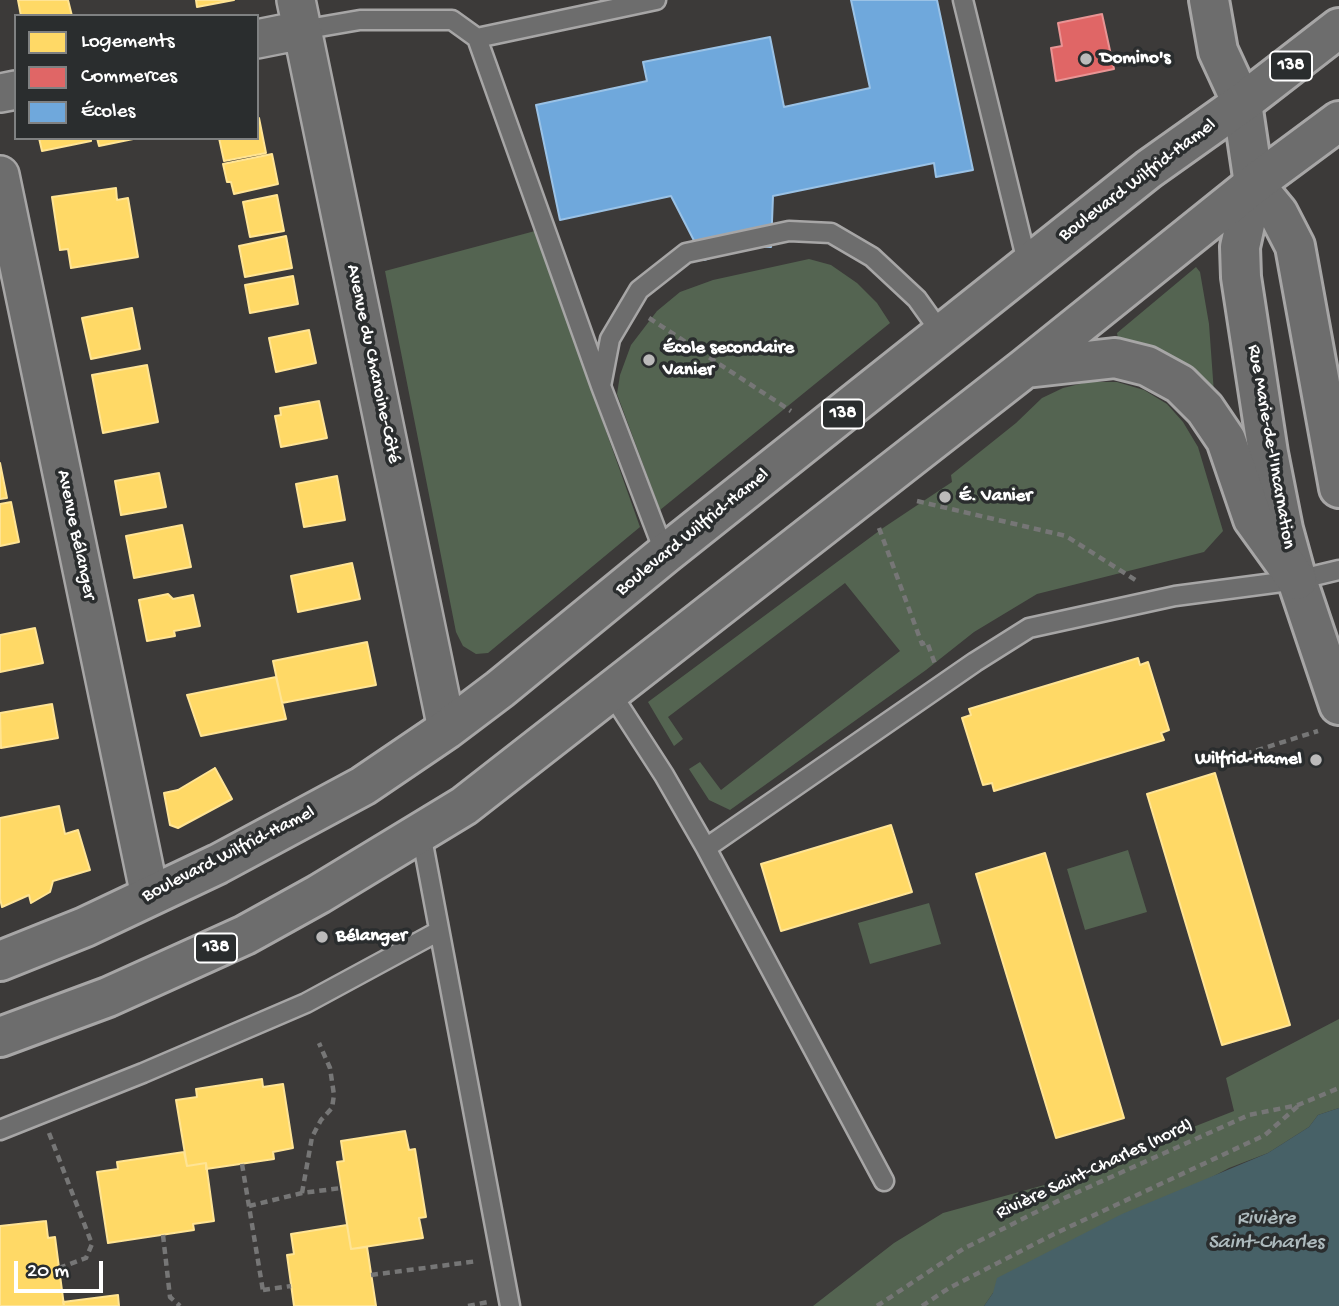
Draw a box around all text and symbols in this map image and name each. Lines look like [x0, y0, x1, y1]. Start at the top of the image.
legend [14, 14, 259, 140]
text: Logements [81, 30, 174, 55]
place label: Domino's [1100, 48, 1171, 70]
marker: Domino's [1078, 51, 1094, 67]
road number: 138 [1270, 52, 1312, 80]
text: Commerces [81, 65, 177, 90]
text: Écoles [81, 100, 135, 125]
street label: Boulevard Wilfrid-Hamel [1055, 114, 1221, 248]
street label: Avenue du Chanoine-Côté [340, 262, 404, 466]
place label: École secondaire Vanier [663, 338, 794, 382]
street label: Rue Marie-de-l'Incarnation [1241, 343, 1299, 551]
marker: École secondaire Vanier [641, 352, 657, 368]
road number: 138 [822, 400, 864, 428]
street label: Boulevard Wilfrid-Hamel [612, 464, 774, 602]
street label: Avenue Bélanger [50, 468, 100, 602]
place label: É. Vanier [959, 486, 1032, 508]
marker: É. Vanier [937, 489, 953, 505]
place label: Wilfrid-Hamel [1195, 749, 1302, 771]
marker: Wilfrid-Hamel [1308, 752, 1324, 768]
street label: Boulevard Wilfrid-Hamel [139, 802, 319, 908]
place label: Bélanger [336, 926, 407, 948]
marker: Bélanger [314, 929, 330, 945]
road number: 138 [195, 933, 237, 962]
street label: Rivière Saint-Charles (nord) [993, 1114, 1197, 1226]
water label: Rivière Saint-Charles [1208, 1207, 1324, 1257]
scale bar [18, 1246, 107, 1290]
text: 20 m [27, 1260, 69, 1285]

